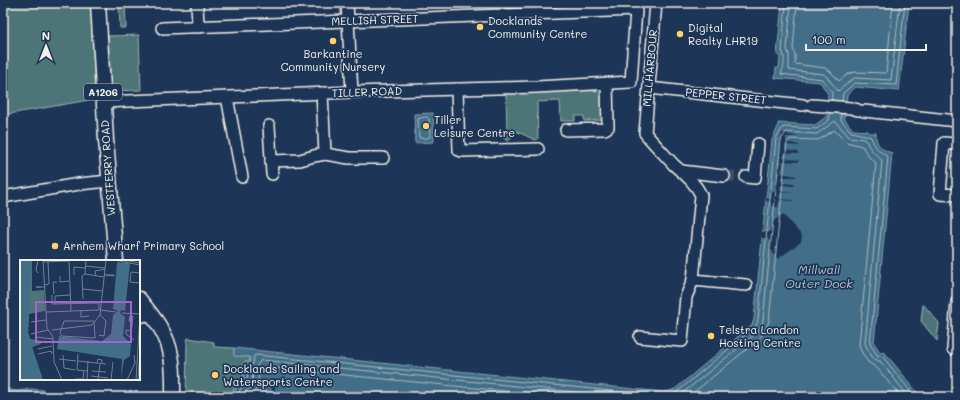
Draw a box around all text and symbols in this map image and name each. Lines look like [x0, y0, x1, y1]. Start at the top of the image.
street label: MELLISH STREET [331, 10, 419, 29]
place label: Docklands Community Centre [488, 13, 588, 41]
place label: Digital Realty LHR19 [688, 20, 758, 48]
marker: Docklands Community Centre [475, 22, 485, 32]
north arrow [26, 26, 66, 66]
scale bar [806, 26, 926, 52]
text: N [42, 28, 50, 43]
street label: MILLHARBOUR [639, 29, 660, 107]
marker: Digital Realty LHR19 [675, 29, 685, 39]
text: 100 m [812, 31, 846, 47]
marker: Barkantine Community Nursery [328, 36, 338, 46]
place label: Barkantine Community Nursery [281, 46, 386, 74]
street label: TILLER ROAD [332, 83, 402, 100]
road number: A1206 [84, 84, 122, 100]
street label: PEPPER STREET [685, 84, 767, 107]
place label: Tiller Leisure Centre [434, 112, 515, 140]
street label: WESTFERRY ROAD [97, 119, 118, 217]
marker: Tiller Leisure Centre [421, 121, 431, 131]
place label: Arnhem Wharf Primary School [63, 238, 224, 253]
marker: Arnhem Wharf Primary School [50, 241, 60, 251]
inset map [20, 260, 140, 380]
water label: Millwall Outer Dock [785, 261, 853, 291]
place label: Telstra London Hosting Centre [719, 322, 801, 350]
marker: Telstra London Hosting Centre [706, 331, 716, 341]
place label: Docklands Sailing and Watersports Centre [223, 361, 339, 389]
marker: Docklands Sailing and Watersports Centre [210, 370, 220, 380]

